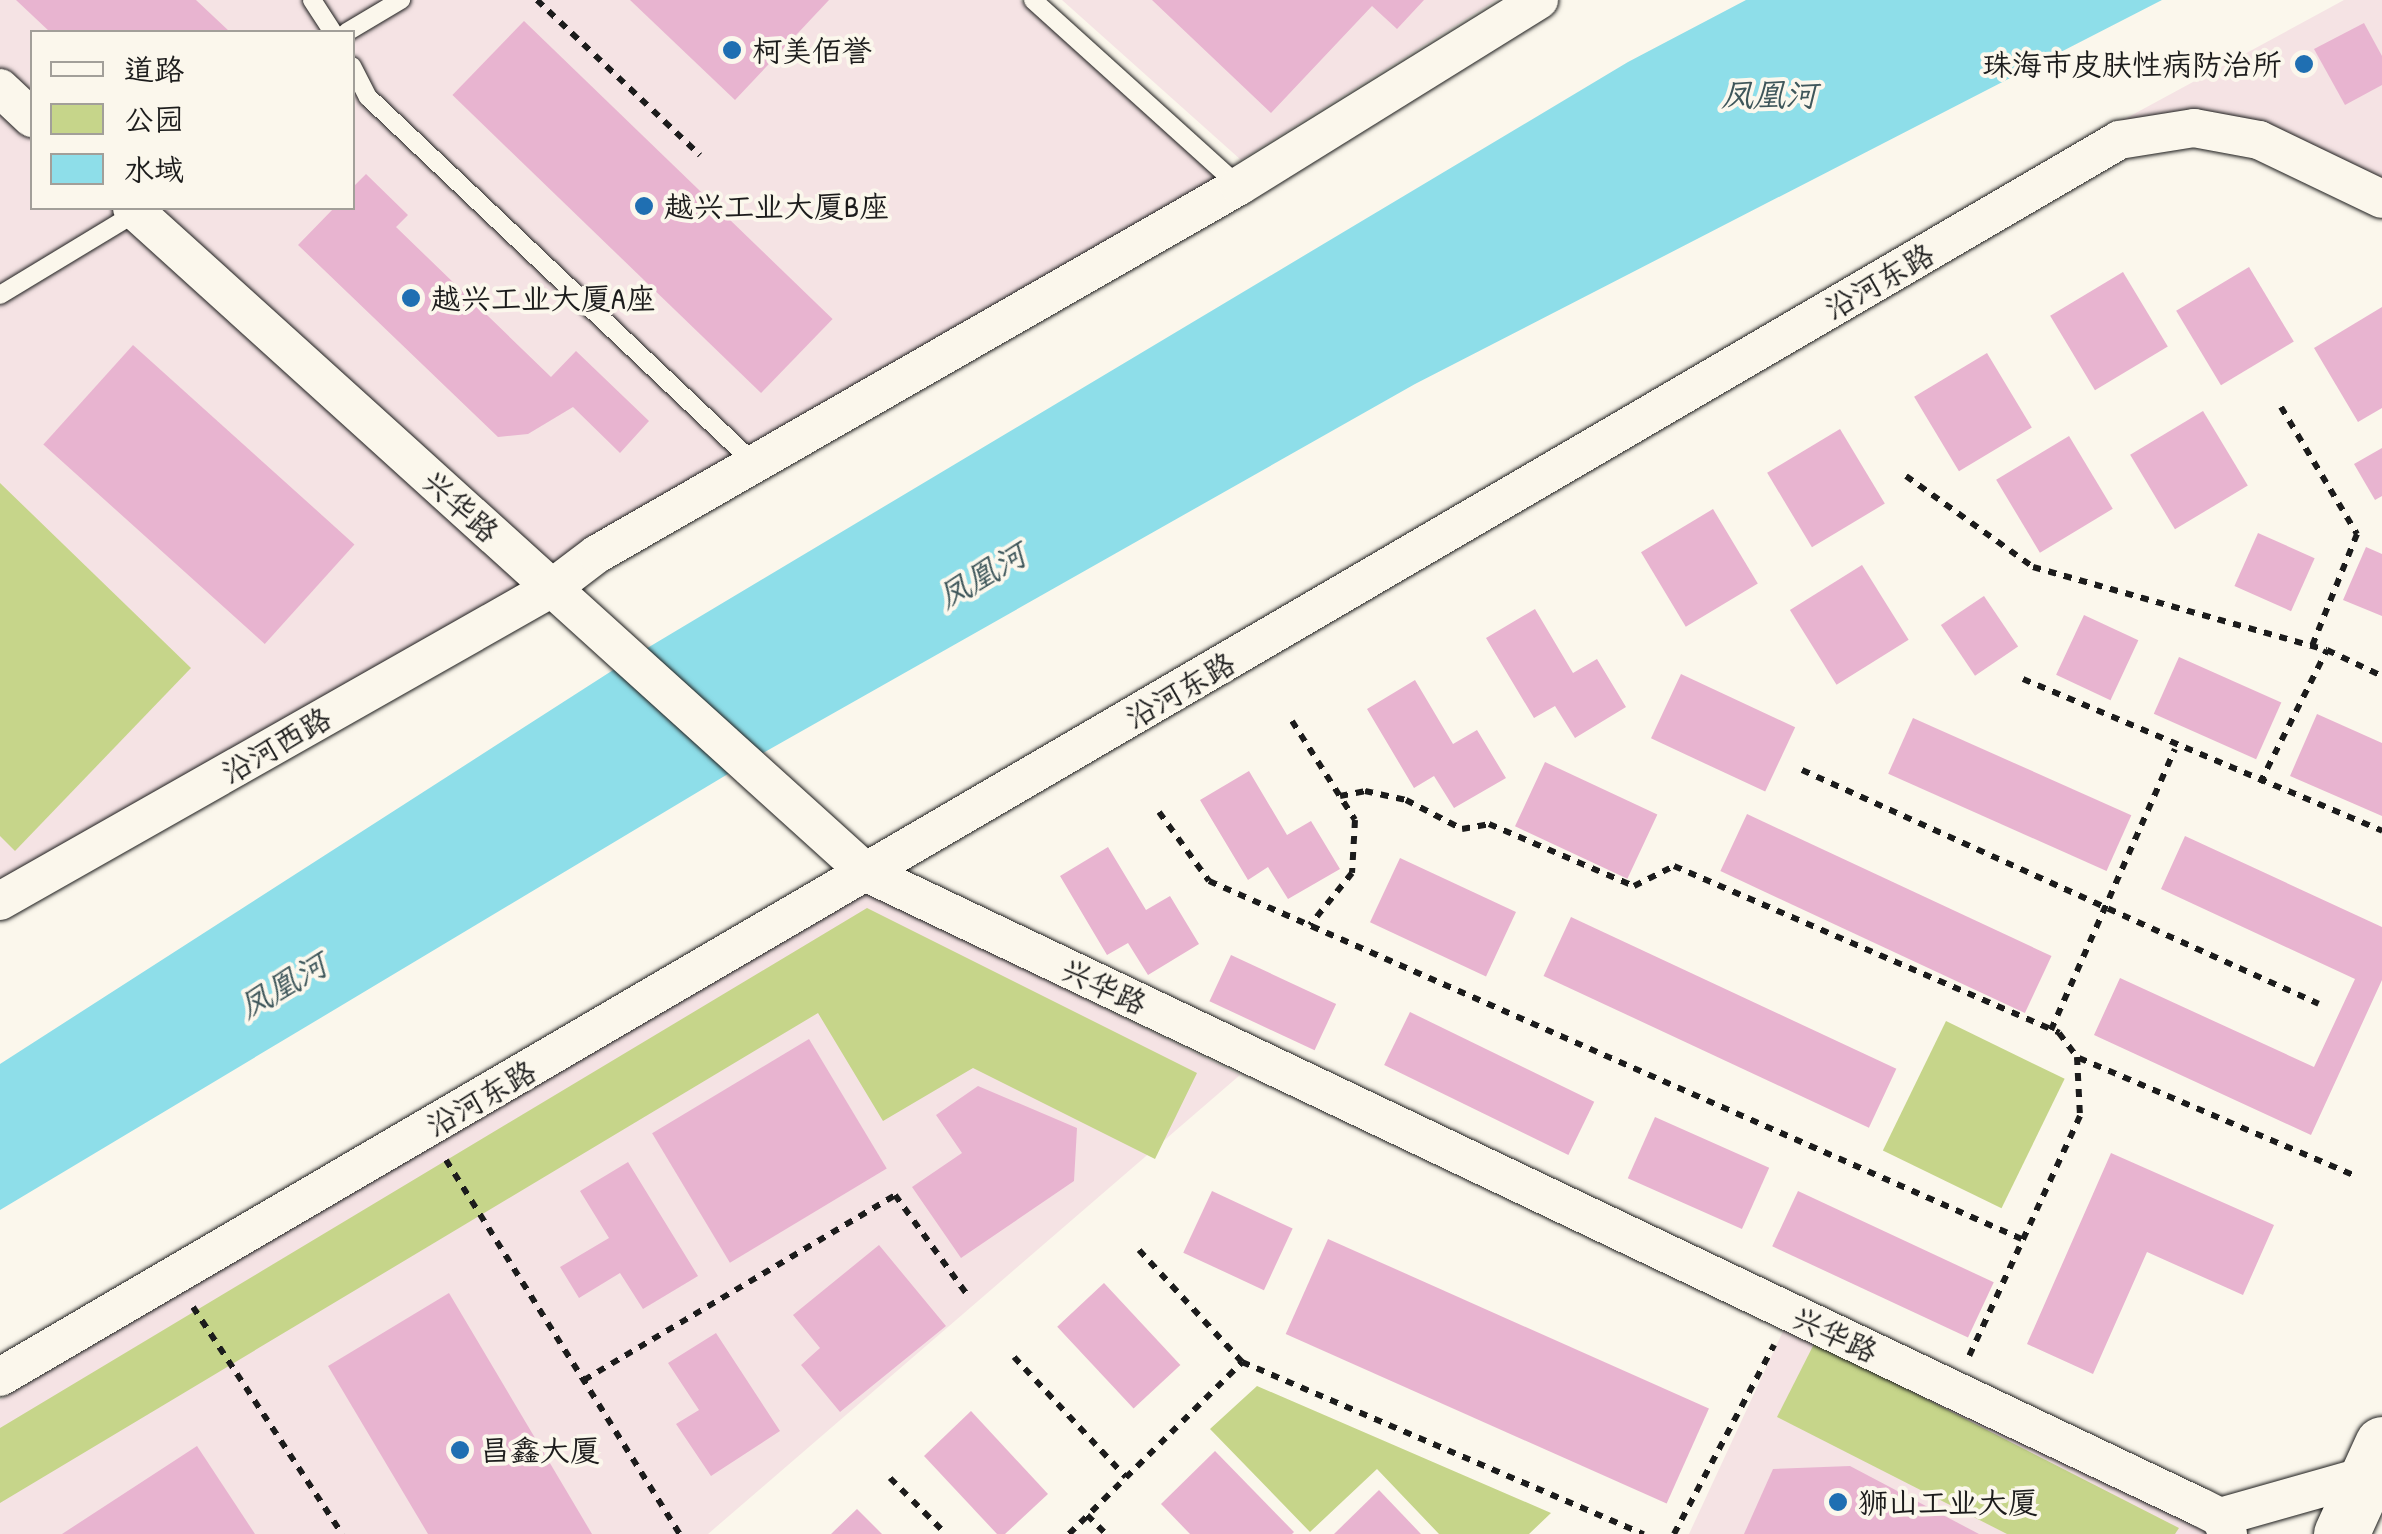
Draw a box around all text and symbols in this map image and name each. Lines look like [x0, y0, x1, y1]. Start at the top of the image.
legend [30, 30, 355, 210]
place label: 柯美佰誉 [752, 32, 872, 68]
marker: 柯美佰誉 [721, 39, 743, 61]
place label: 珠海市皮肤性病防治所 [1982, 46, 2282, 82]
text: 道路 [124, 49, 184, 89]
marker: 珠海市皮肤性病防治所 [2291, 51, 2317, 77]
water label: 凤凰河 [1721, 76, 1817, 114]
text: 公园 [124, 99, 184, 139]
text: 水域 [124, 149, 184, 189]
place label: 越兴工业大厦B座 [664, 188, 889, 224]
marker: 越兴工业大厦B座 [633, 195, 655, 217]
street label: 沿河东路 [1818, 235, 1940, 327]
place label: 越兴工业大厦A座 [431, 280, 656, 316]
marker: 越兴工业大厦A座 [400, 287, 422, 309]
street label: 兴华路 [416, 463, 506, 549]
water label: 凤凰河 [931, 535, 1033, 617]
street label: 沿河东路 [1119, 644, 1241, 736]
street label: 沿河西路 [215, 699, 337, 791]
water label: 凤凰河 [232, 945, 334, 1027]
street label: 兴华路 [1056, 951, 1152, 1021]
street label: 沿河东路 [420, 1052, 542, 1144]
street label: 兴华路 [1787, 1299, 1883, 1369]
place label: 昌鑫大厦 [480, 1432, 600, 1468]
marker: 昌鑫大厦 [449, 1439, 471, 1461]
place label: 狮山工业大厦 [1858, 1484, 2038, 1520]
marker: 狮山工业大厦 [1827, 1491, 1849, 1513]

